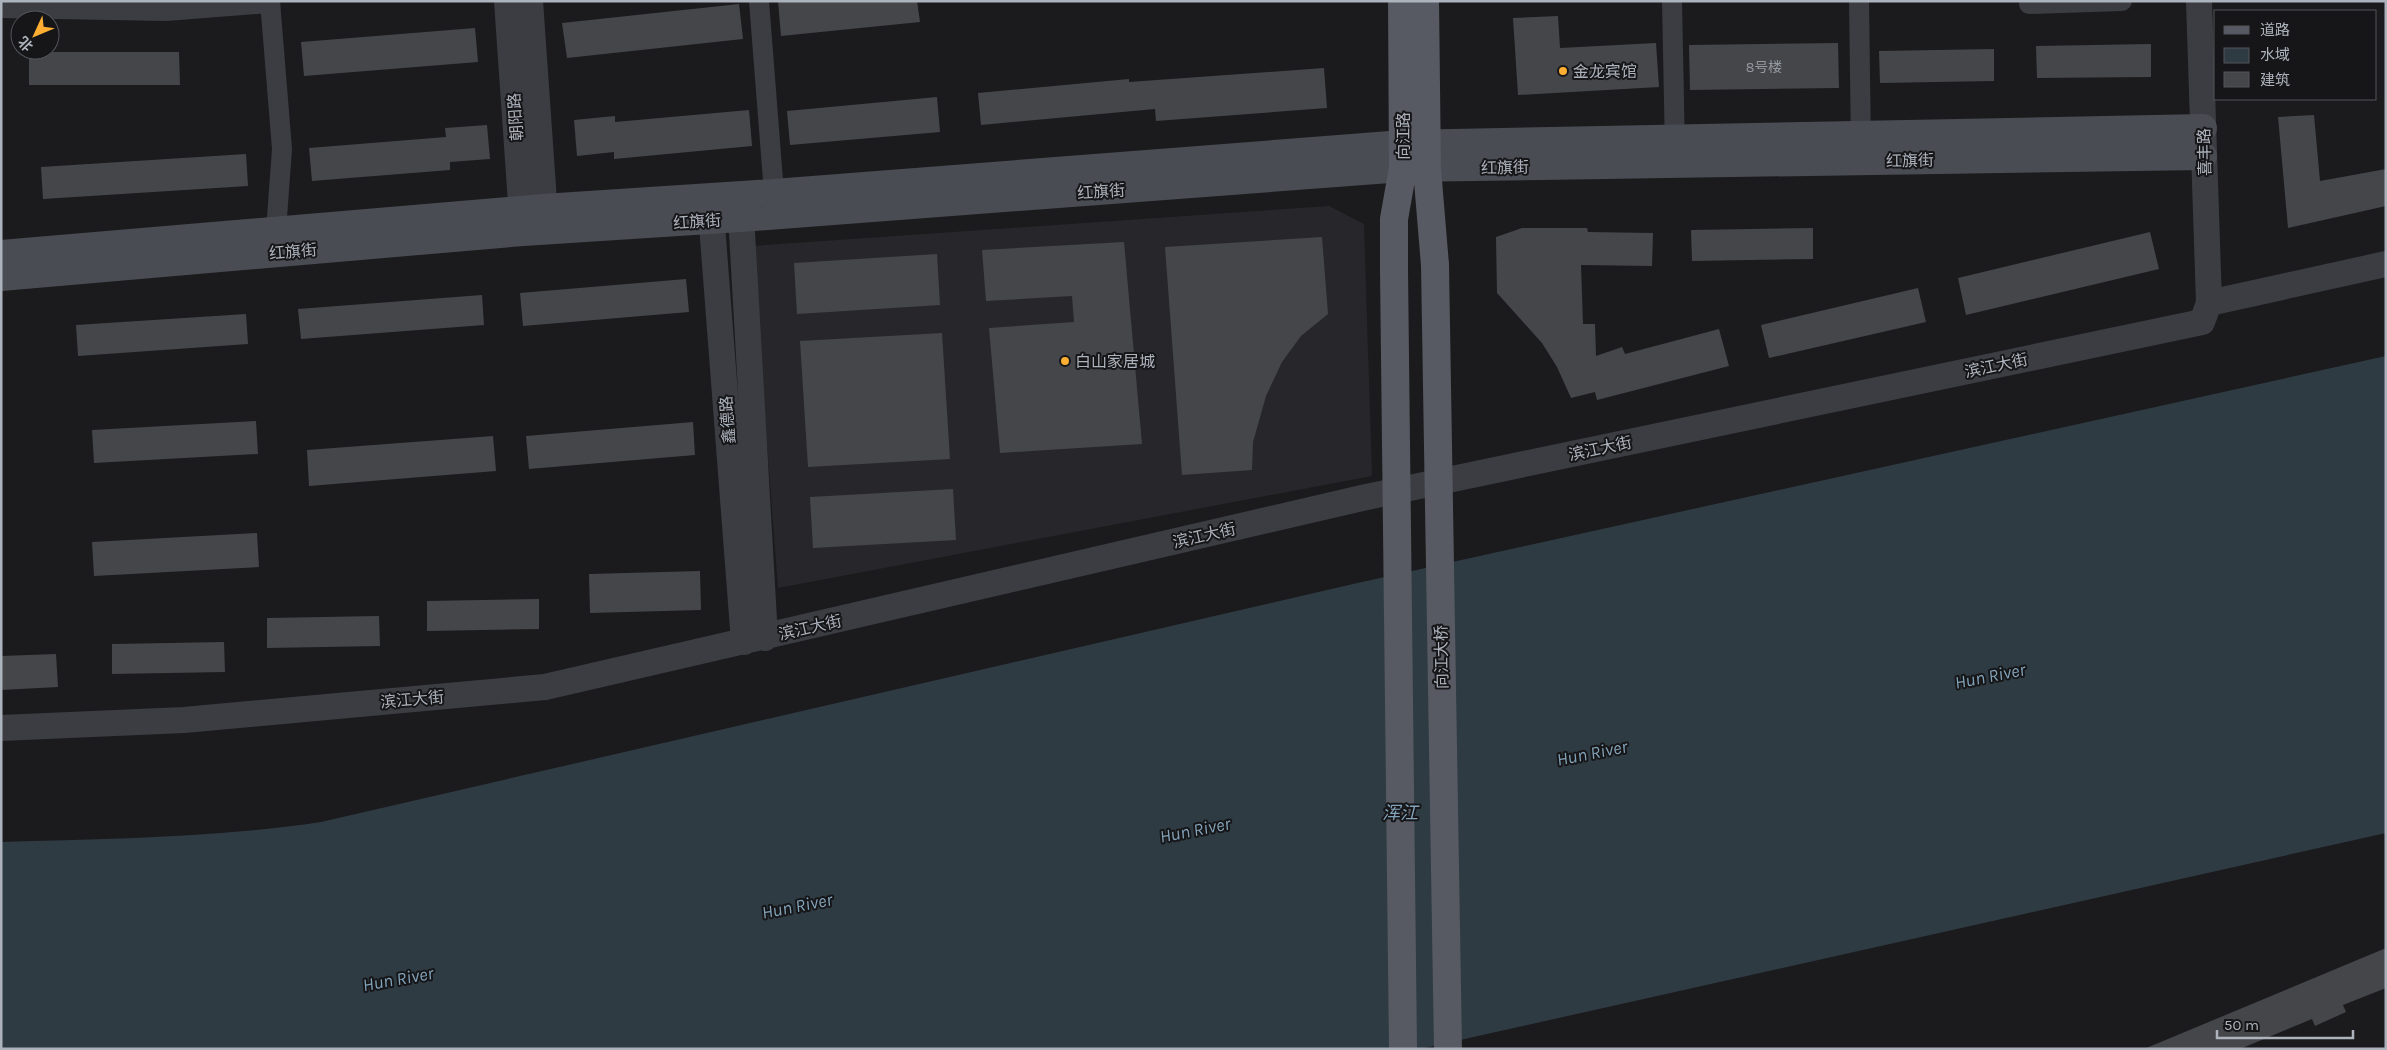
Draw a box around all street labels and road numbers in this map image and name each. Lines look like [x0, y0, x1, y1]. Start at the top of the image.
street label: 朝阳路 [504, 92, 527, 142]
street label: 向江路 [1394, 112, 1413, 160]
street label: 喜丰路 [2195, 128, 2214, 176]
street label: 红旗街 [1886, 151, 1934, 170]
street label: 红旗街 [1481, 158, 1529, 177]
street label: 红旗街 [1076, 180, 1126, 203]
street label: 红旗街 [672, 210, 722, 233]
street label: 红旗街 [268, 240, 318, 263]
street label: 滨江大街 [1963, 350, 2029, 381]
street label: 鑫德路 [716, 395, 739, 445]
street label: 滨江大街 [1567, 433, 1633, 464]
street label: 滨江大街 [1171, 519, 1237, 552]
street label: 滨江大街 [777, 611, 843, 644]
street label: 向江大桥 [1431, 625, 1452, 689]
street label: 滨江大街 [379, 687, 445, 712]

